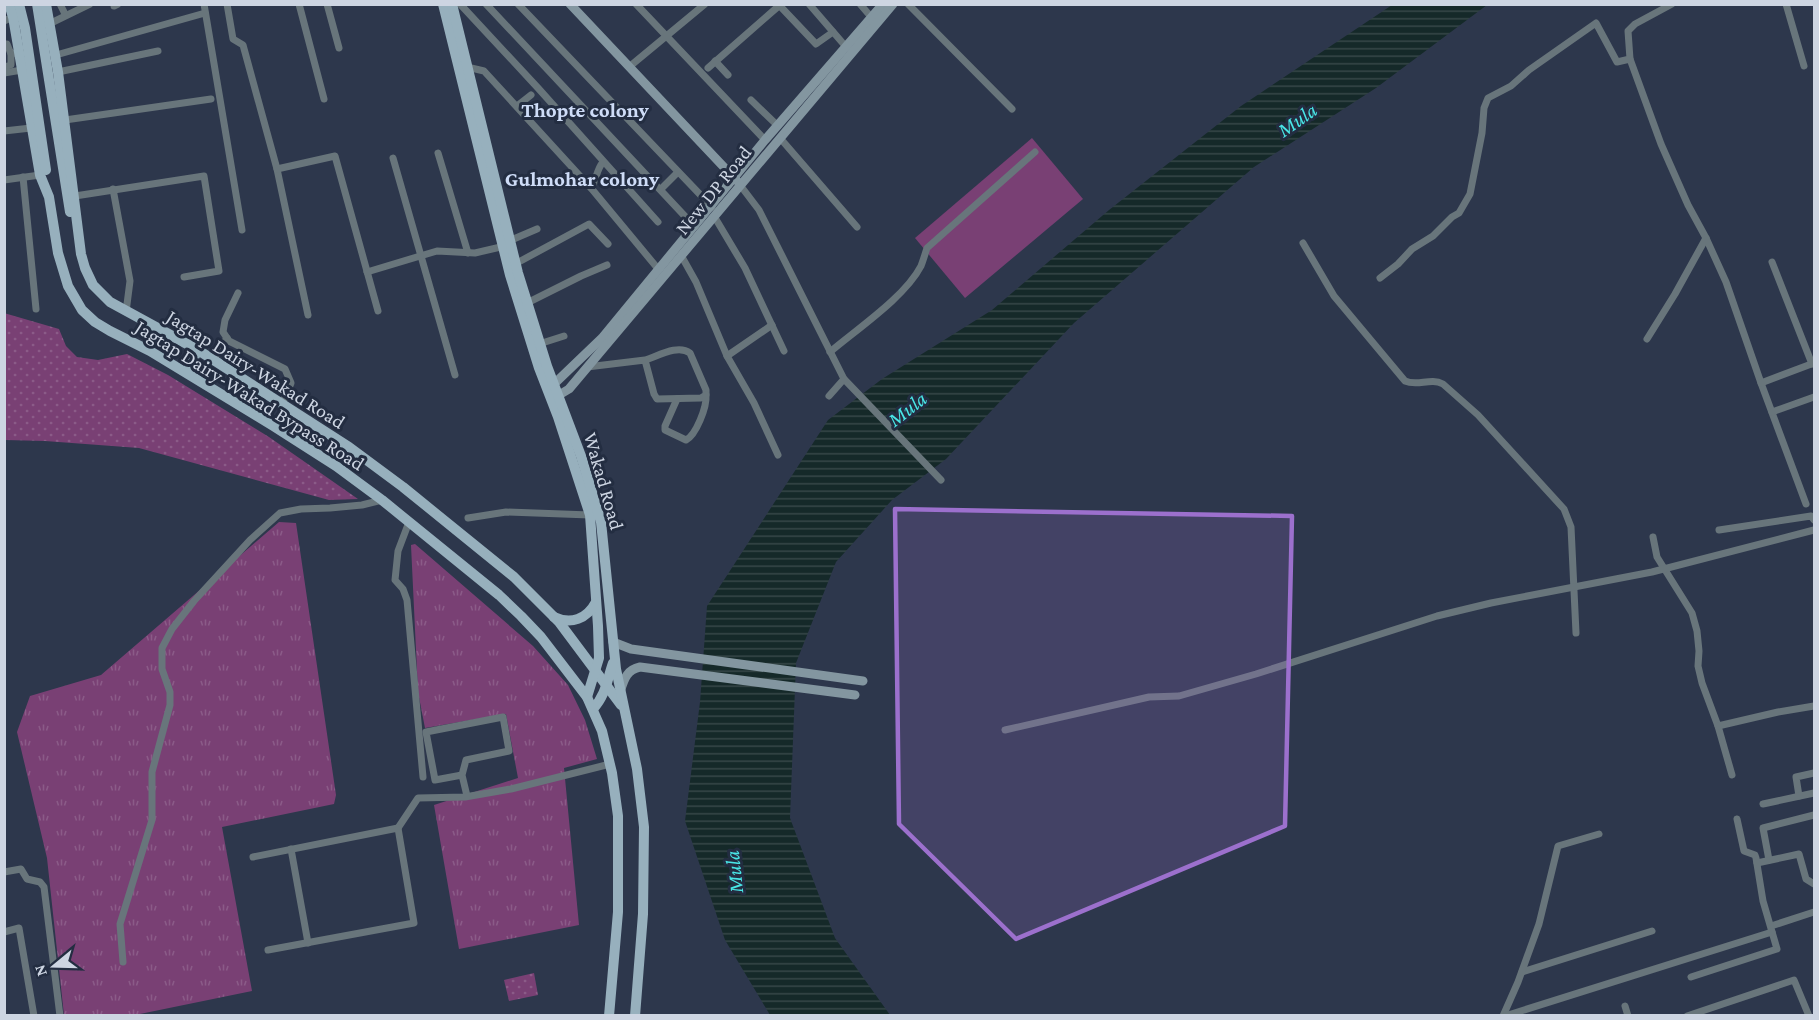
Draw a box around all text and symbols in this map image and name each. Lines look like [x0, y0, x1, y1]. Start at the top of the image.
district label: Thopte colony [521, 98, 650, 122]
water label: Mula [1272, 98, 1322, 143]
street label: New DP Road [671, 141, 756, 239]
district label: Gulmohar colony [505, 167, 660, 191]
street label: Jagtap Dairy-Wakad Road [161, 304, 350, 434]
street label: Jagtap Dairy-Wakad Bypass Road [129, 314, 369, 476]
water label: Mula [882, 386, 931, 432]
street label: Wakad Road [580, 430, 629, 533]
water label: Mula [720, 849, 748, 896]
north arrow [24, 936, 84, 996]
text: N [30, 963, 50, 979]

